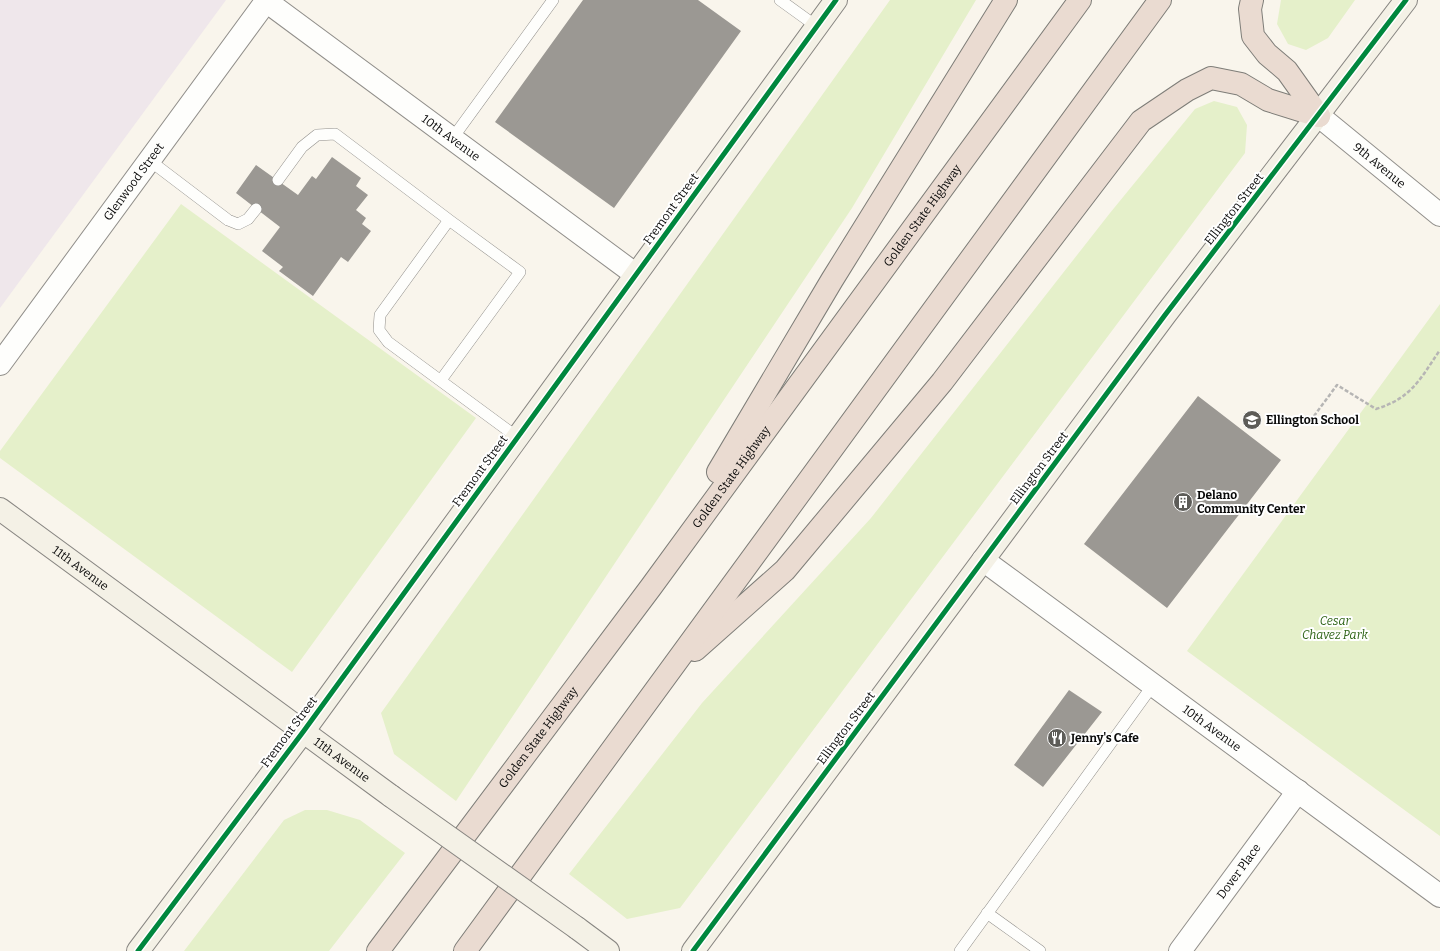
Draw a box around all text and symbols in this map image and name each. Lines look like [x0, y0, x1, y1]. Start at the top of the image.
street label: 10th Avenue [419, 112, 483, 164]
street label: Glenwood Street [101, 140, 167, 223]
street label: 9th Avenue [1350, 140, 1408, 191]
street label: Golden State Highway [881, 161, 965, 269]
street label: Fremont Street [640, 170, 702, 247]
street label: Ellington Street [1202, 170, 1267, 248]
school or university icon: Ellington School [1241, 409, 1263, 431]
place label: Ellington School [1266, 413, 1359, 427]
street label: Golden State Highway [689, 423, 774, 531]
street label: Ellington Street [1007, 428, 1071, 507]
street label: Fremont Street [449, 432, 511, 509]
place label: Delano Community Center [1197, 488, 1306, 516]
building icon: Delano Community Center [1172, 491, 1194, 513]
street label: 11th Avenue [50, 543, 111, 593]
park label: Cesar Chavez Park [1302, 614, 1368, 642]
street label: Golden State Highway [496, 684, 581, 791]
street label: Ellington Street [814, 688, 878, 767]
street label: Fremont Street [258, 693, 320, 770]
street label: 10th Avenue [1180, 702, 1244, 754]
restaurant icon: Jenny's Cafe [1046, 727, 1068, 749]
place label: Jenny's Cafe [1070, 731, 1139, 745]
street label: 11th Avenue [311, 735, 373, 785]
street label: Dover Place [1214, 841, 1264, 902]

